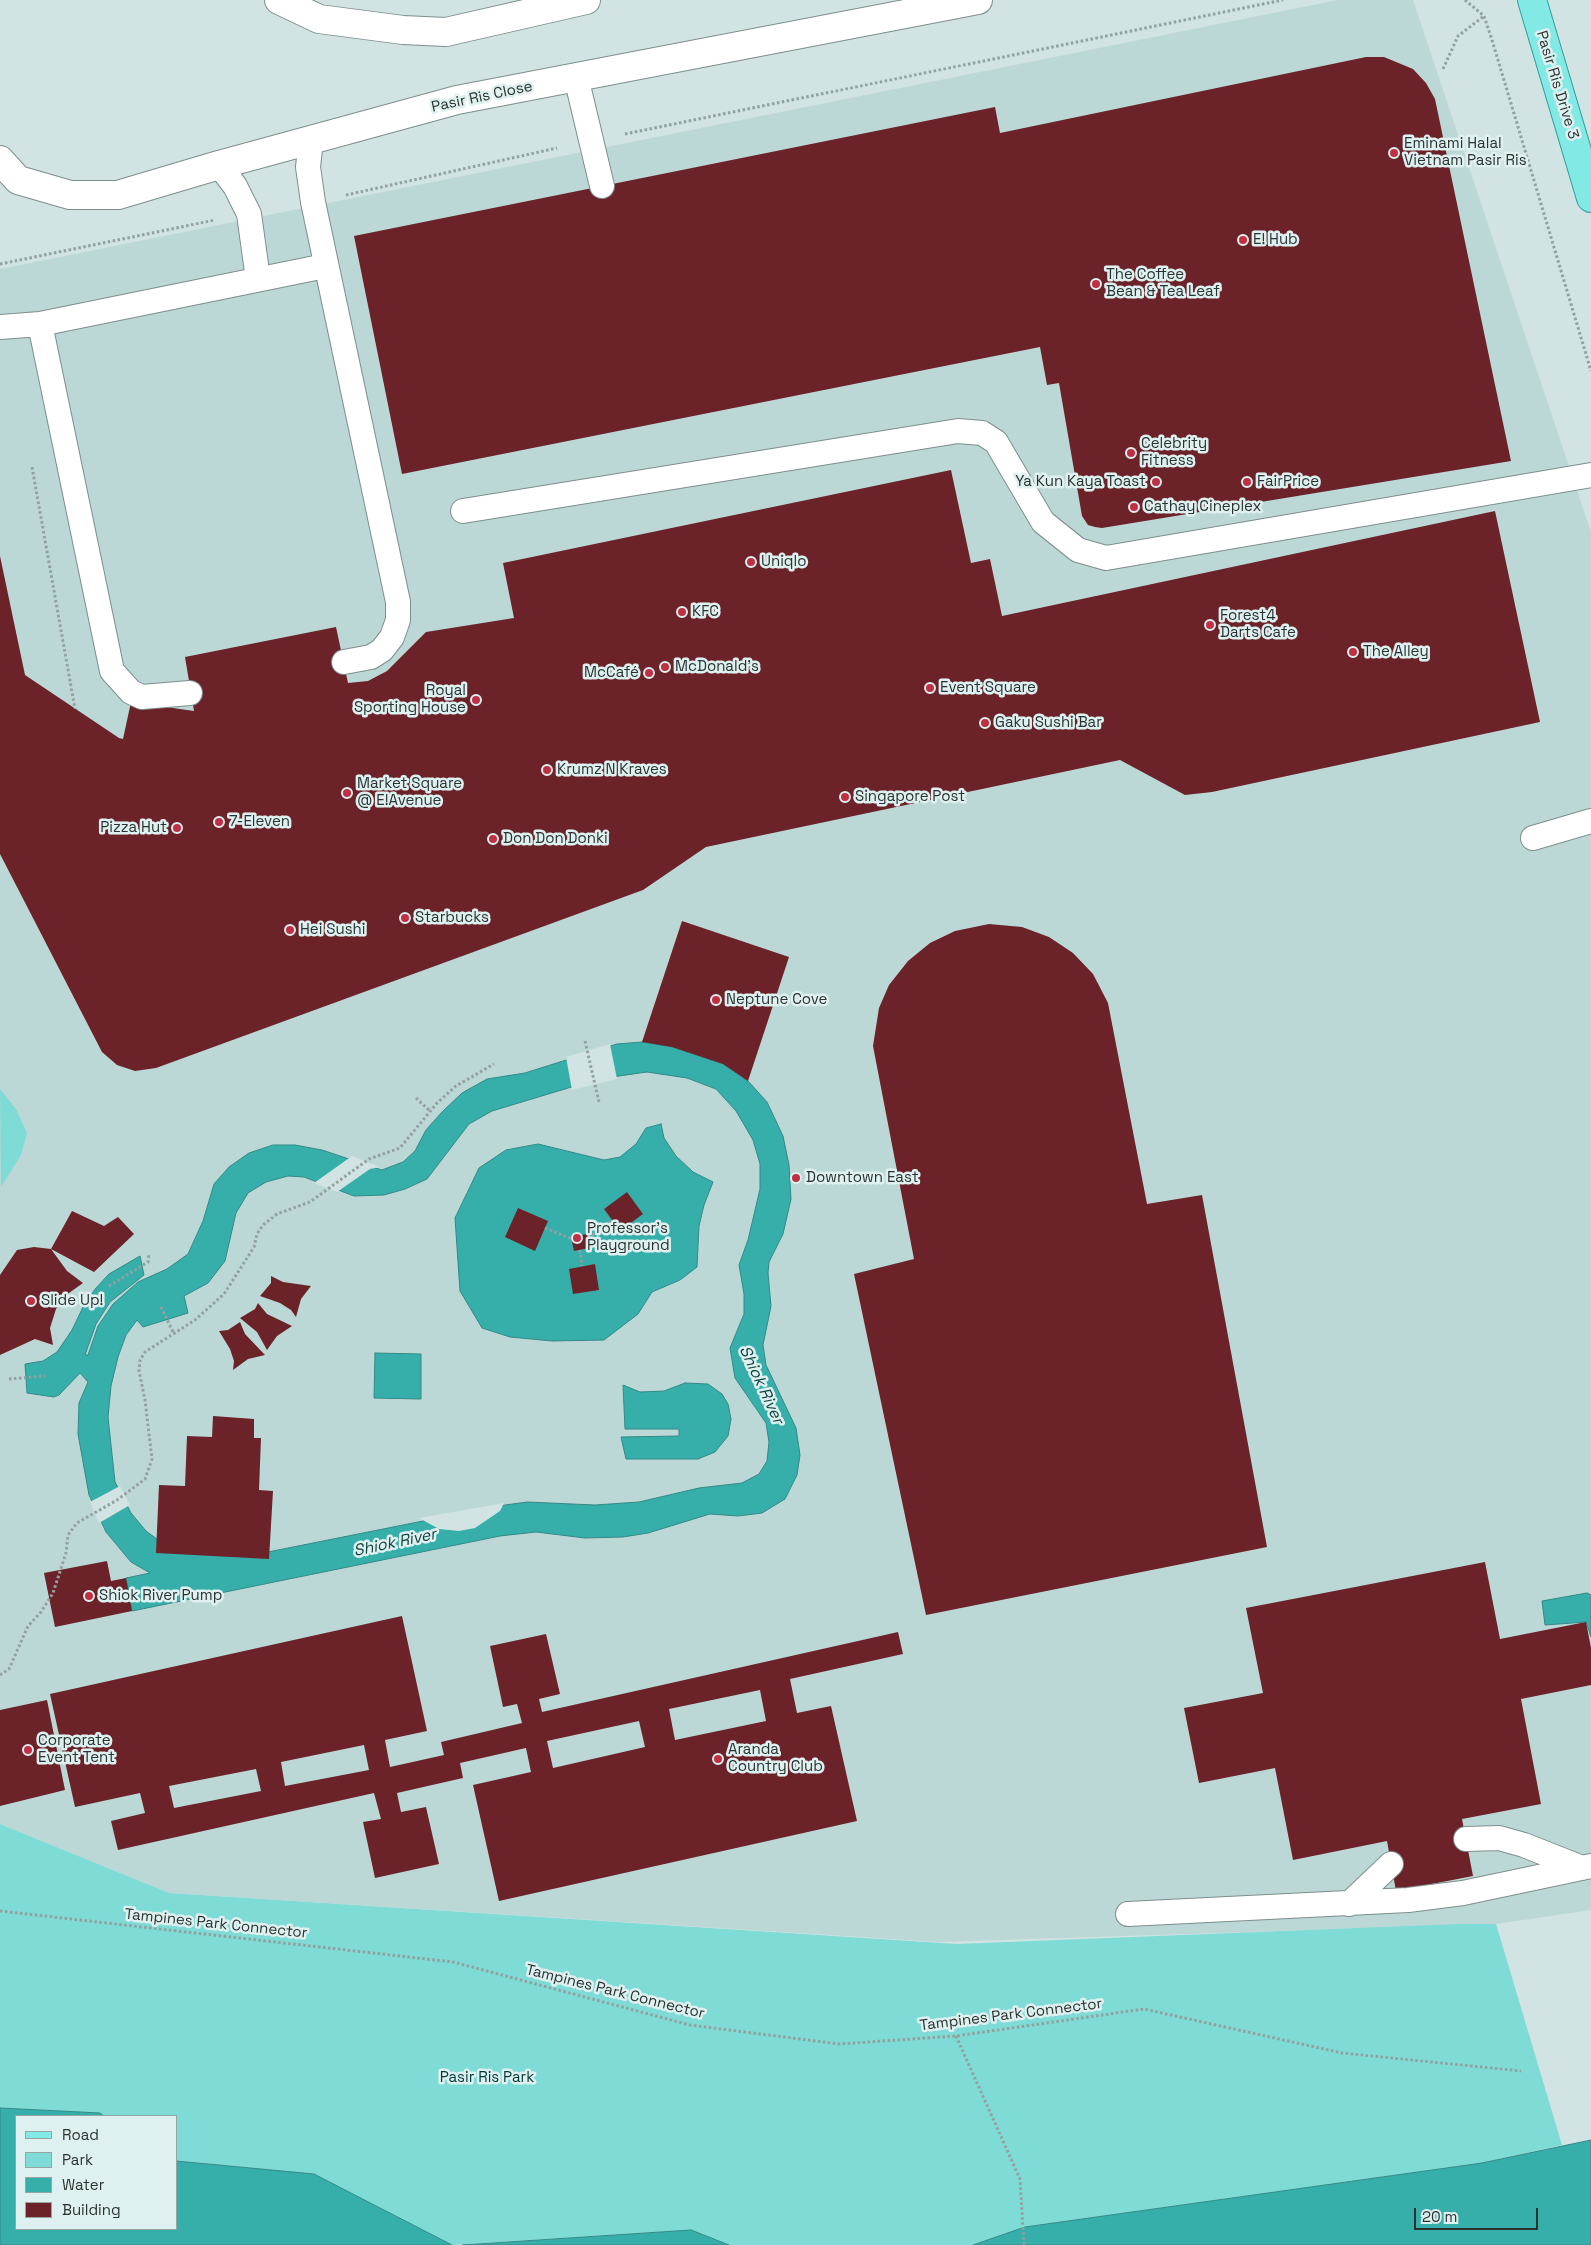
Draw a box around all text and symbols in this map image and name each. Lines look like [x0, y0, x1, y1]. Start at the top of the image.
street label: Pasir Ris Drive 3 [1532, 29, 1582, 141]
street label: Pasir Ris Close [430, 78, 534, 116]
place label: Eminami Halal Vietnam Pasir Ris [1404, 135, 1527, 170]
marker: Eminami Halal Vietnam Pasir Ris [1388, 147, 1400, 159]
place label: E! Hub [1253, 231, 1298, 249]
marker: E! Hub [1237, 234, 1249, 246]
place label: The Coffee Bean & Tea Leaf [1106, 266, 1220, 301]
marker: The Coffee Bean & Tea Leaf [1090, 278, 1102, 290]
place label: Celebrity Fitness [1141, 435, 1207, 470]
marker: Celebrity Fitness [1125, 447, 1137, 459]
place label: Ya Kun Kaya Toast [1015, 473, 1146, 491]
place label: FairPrice [1257, 473, 1319, 491]
marker: Ya Kun Kaya Toast [1150, 476, 1162, 488]
marker: FairPrice [1241, 476, 1253, 488]
place label: Cathay Cineplex [1144, 498, 1261, 516]
marker: Cathay Cineplex [1128, 501, 1140, 513]
place label: Uniqlo [761, 553, 806, 571]
marker: Uniqlo [745, 556, 757, 568]
place label: KFC [692, 603, 719, 621]
marker: KFC [676, 606, 688, 618]
place label: Forest4 Darts Cafe [1220, 607, 1296, 642]
marker: Forest4 Darts Cafe [1204, 619, 1216, 631]
place label: The Alley [1363, 643, 1429, 661]
marker: The Alley [1347, 646, 1359, 658]
place label: McDonald's [675, 658, 759, 676]
marker: McDonald's [659, 661, 671, 673]
place label: McCafé [584, 664, 639, 682]
marker: McCafé [643, 667, 655, 679]
place label: Event Square [940, 679, 1036, 697]
place label: Royal Sporting House [354, 682, 466, 717]
marker: Event Square [924, 682, 936, 694]
marker: Royal Sporting House [470, 694, 482, 706]
place label: Gaku Sushi Bar [995, 714, 1102, 732]
marker: Gaku Sushi Bar [979, 717, 991, 729]
place label: Krumz N Kraves [557, 761, 667, 779]
marker: Krumz N Kraves [541, 764, 553, 776]
place label: Market Square @ E!Avenue [357, 775, 462, 810]
marker: Market Square @ E!Avenue [341, 787, 353, 799]
place label: Singapore Post [855, 788, 965, 806]
marker: Singapore Post [839, 791, 851, 803]
place label: 7-Eleven [229, 813, 290, 831]
marker: 7-Eleven [213, 816, 225, 828]
place label: Pizza Hut [100, 819, 167, 837]
marker: Pizza Hut [171, 822, 183, 834]
place label: Don Don Donki [503, 830, 608, 848]
marker: Don Don Donki [487, 833, 499, 845]
place label: Starbucks [415, 909, 489, 927]
marker: Starbucks [399, 912, 411, 924]
place label: Hei Sushi [300, 921, 365, 939]
marker: Hei Sushi [284, 924, 296, 936]
place label: Neptune Cove [726, 991, 827, 1009]
marker: Neptune Cove [710, 994, 722, 1006]
place label: Downtown East [806, 1169, 919, 1187]
marker: Downtown East [790, 1172, 802, 1184]
place label: Professor's Playground [587, 1220, 670, 1255]
marker: Professor's Playground [571, 1232, 583, 1244]
place label: Slide Up! [41, 1292, 103, 1310]
marker: Slide Up! [25, 1295, 37, 1307]
water label: Shiok River [735, 1343, 787, 1427]
water label: Shiok River [352, 1525, 438, 1561]
place label: Shiok River Pump [99, 1587, 222, 1605]
marker: Shiok River Pump [83, 1590, 95, 1602]
place label: Corporate Event Tent [38, 1732, 115, 1767]
place label: Aranda Country Club [728, 1741, 823, 1776]
marker: Corporate Event Tent [22, 1744, 34, 1756]
marker: Aranda Country Club [712, 1753, 724, 1765]
street label: Tampines Park Connector [124, 1905, 308, 1943]
street label: Tampines Park Connector [524, 1961, 706, 2023]
street label: Tampines Park Connector [919, 1995, 1103, 2035]
park label: Pasir Ris Park [440, 2069, 534, 2087]
legend [15, 2115, 178, 2230]
text: Road [62, 2125, 99, 2144]
text: Park [62, 2150, 93, 2169]
text: Water [62, 2175, 104, 2194]
scale bar [1416, 2198, 1540, 2230]
text: Building [62, 2200, 121, 2219]
text: 20 m [1422, 2207, 1457, 2226]

